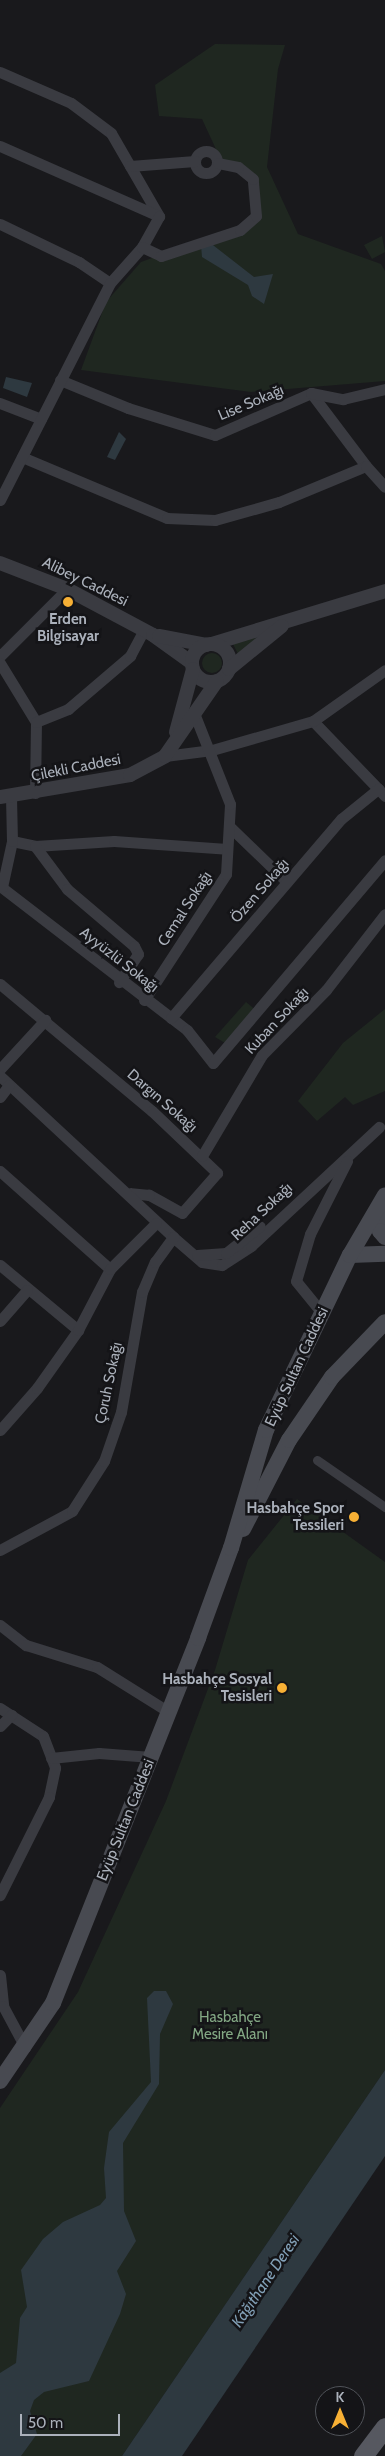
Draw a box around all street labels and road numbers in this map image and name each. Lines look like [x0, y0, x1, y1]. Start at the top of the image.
street label: Lise Sokağı [216, 381, 286, 425]
street label: Alibey Caddesi [39, 554, 131, 610]
street label: Çilekli Caddesi [30, 750, 122, 786]
street label: Özen Sokağı [227, 855, 293, 927]
street label: Cemal Sokağı [154, 868, 216, 950]
street label: Ayyüzlü Sokağı [76, 924, 162, 996]
street label: Kuban Sokağı [242, 984, 312, 1058]
street label: Dargın Sokağı [123, 1066, 201, 1136]
street label: Reha Sokağı [228, 1179, 296, 1245]
street label: Eyüp Sultan Caddesi [261, 1305, 333, 1429]
street label: Çoruh Sokağı [92, 1341, 126, 1425]
street label: Eyüp Sultan Caddesi [93, 1757, 159, 1883]

